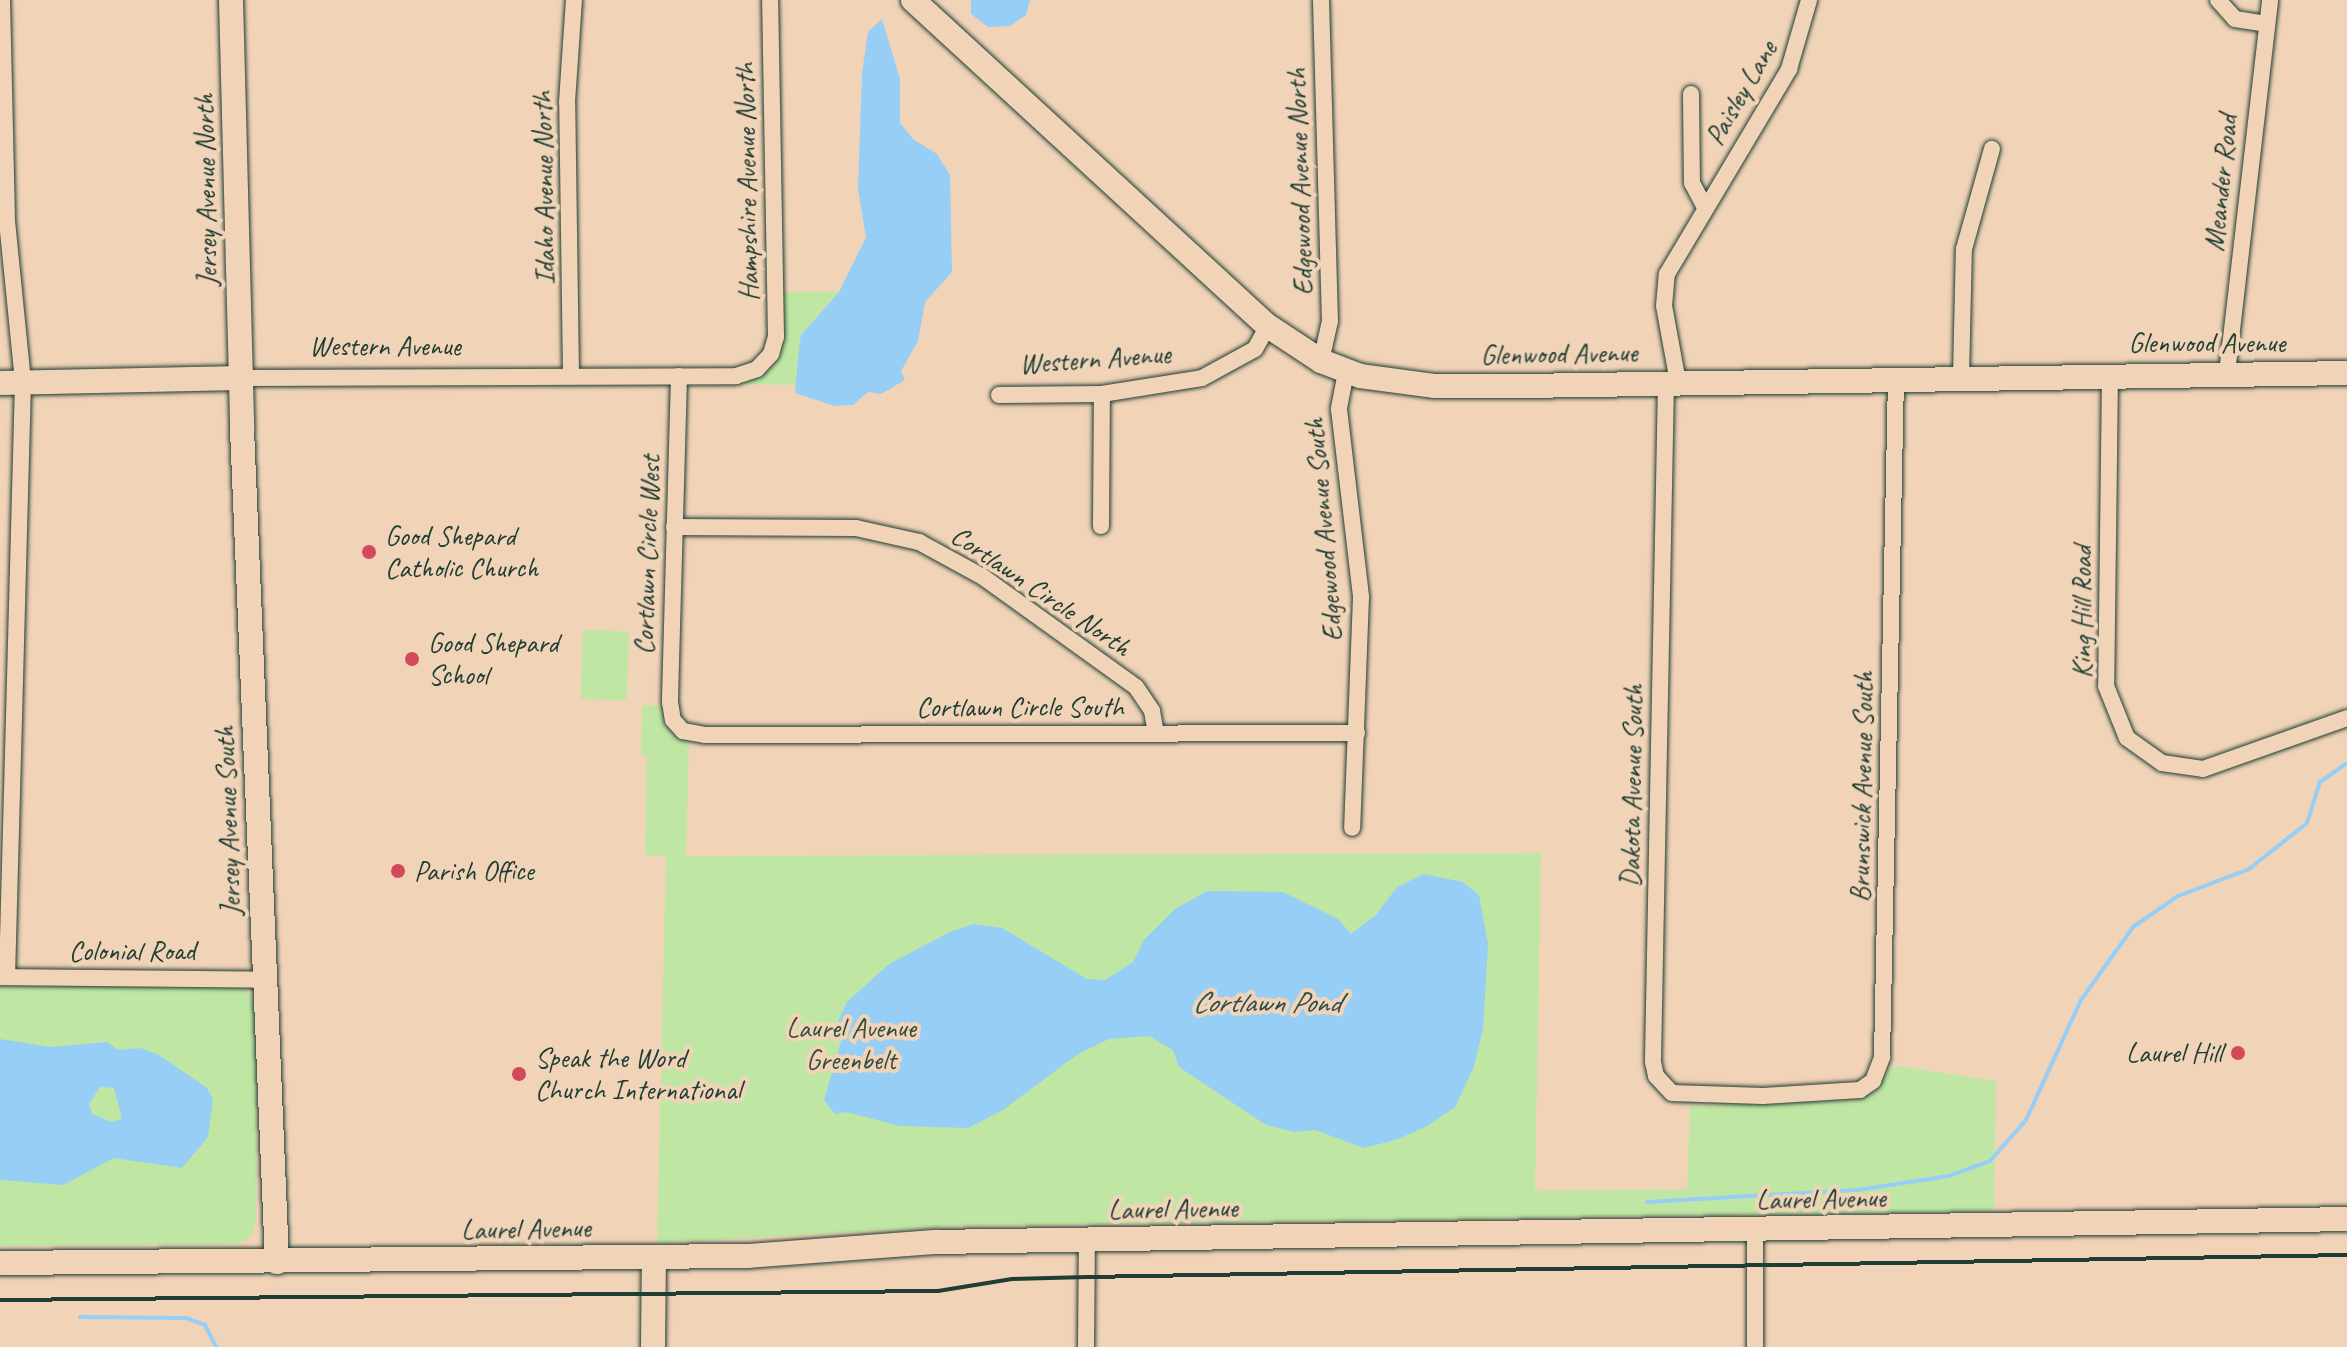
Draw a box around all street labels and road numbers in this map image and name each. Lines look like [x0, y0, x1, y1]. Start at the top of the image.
street label: Paisley Lane [1698, 35, 1784, 151]
street label: Hampshire Avenue North [728, 63, 766, 301]
street label: Edgewood Avenue North [1279, 68, 1321, 296]
street label: Idaho Avenue North [526, 91, 562, 285]
street label: Jersey Avenue North [188, 94, 224, 286]
street label: Meander Road [2197, 113, 2245, 253]
street label: Glenwood Avenue [2129, 326, 2285, 360]
street label: Western Avenue [309, 329, 461, 363]
street label: Glenwood Avenue [1480, 336, 1638, 372]
street label: Western Avenue [1018, 337, 1172, 381]
street label: Edgewood Avenue South [1298, 417, 1350, 643]
street label: Cortlawn Circle West [627, 455, 667, 655]
street label: Cortlawn Circle North [945, 518, 1137, 664]
street label: King Hill Road [2065, 545, 2099, 679]
street label: Brunswick Avenue South [1843, 672, 1881, 902]
street label: Dakota Avenue South [1613, 684, 1651, 888]
street label: Cortlawn Circle South [917, 690, 1123, 724]
street label: Jersey Avenue South [208, 726, 248, 916]
street label: Colonial Road [69, 934, 195, 968]
street label: Laurel Avenue [1756, 1181, 1886, 1217]
street label: Laurel Avenue [1108, 1191, 1238, 1227]
street label: Laurel Avenue [461, 1211, 591, 1247]

